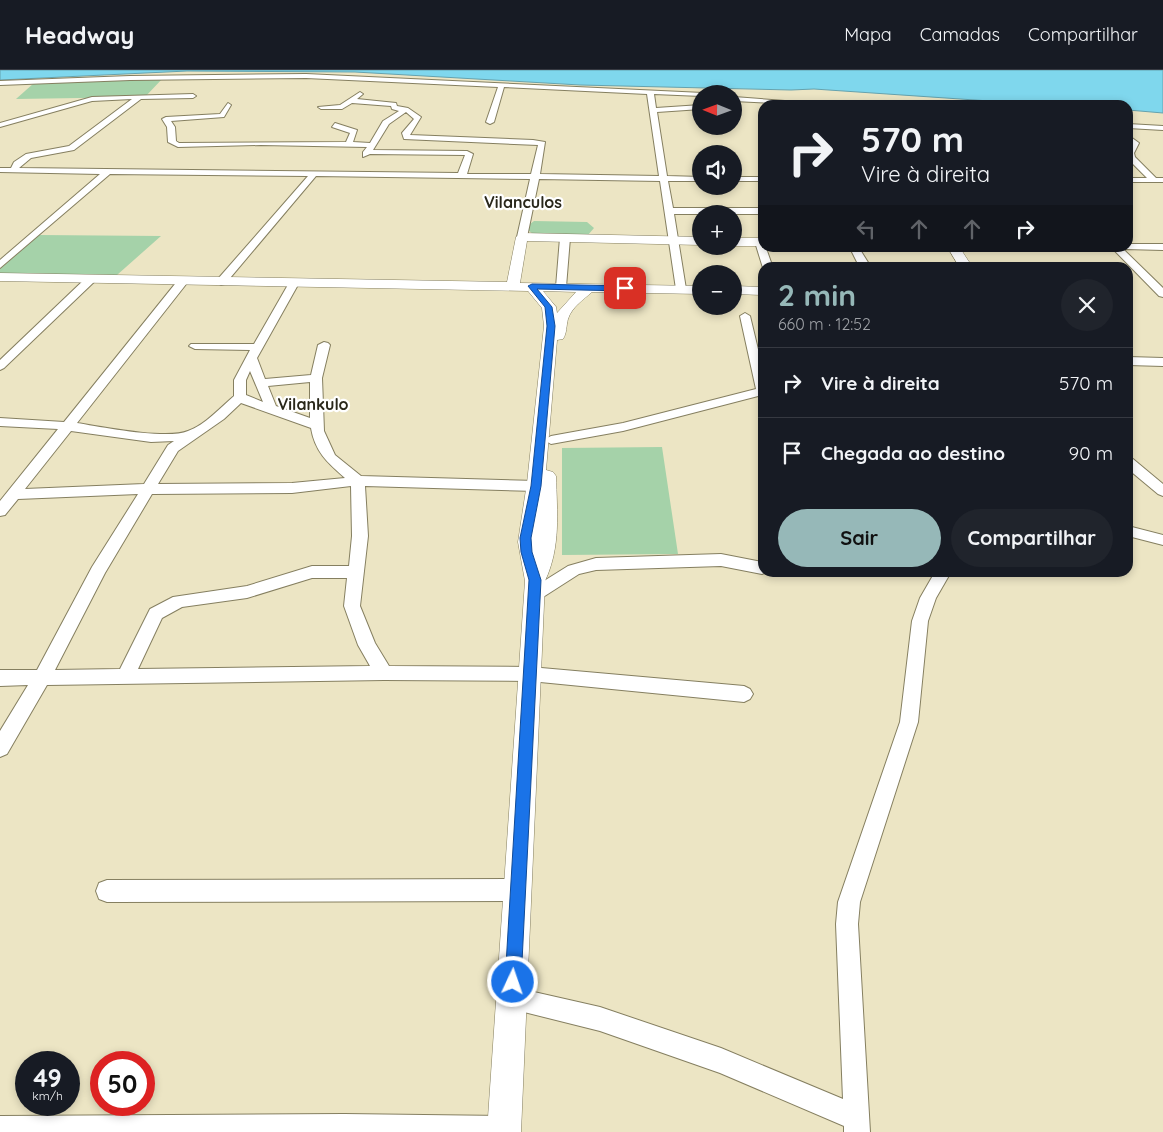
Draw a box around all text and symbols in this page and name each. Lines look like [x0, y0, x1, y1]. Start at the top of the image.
text: Headway [25, 20, 134, 50]
text: Mapa [844, 23, 892, 46]
text: Camadas [920, 23, 1000, 46]
text: Compartilhar [1028, 23, 1138, 46]
north arrow [692, 85, 742, 135]
map controls [692, 85, 742, 315]
text: 570 m [861, 117, 964, 161]
icon: right [778, 120, 843, 185]
button: sound [692, 145, 742, 195]
text: Vire à direita [861, 160, 990, 188]
district label: Vilanculos [484, 192, 562, 212]
button: + [692, 205, 742, 255]
icon: left [852, 215, 880, 243]
icon: ahead [905, 215, 933, 243]
icon: ahead [958, 215, 986, 243]
icon: right [1011, 215, 1039, 243]
button: − [692, 265, 742, 315]
pin [604, 267, 646, 309]
icon: arrive [611, 274, 639, 302]
text: 2 min [778, 276, 856, 314]
button: close [1061, 279, 1113, 331]
text: 660 m · 12:52 [778, 314, 871, 334]
icon: right [778, 369, 806, 397]
text: Vire à direita [821, 371, 940, 395]
text: 570 m [1059, 371, 1113, 395]
district label: Vilankulo [277, 394, 349, 414]
icon: arrive [778, 439, 806, 467]
text: Chegada ao destino [821, 441, 1005, 465]
text: 90 m [1069, 441, 1113, 465]
button: Sair [778, 509, 941, 567]
button: Compartilhar [951, 509, 1113, 567]
position arrow [486, 955, 538, 1007]
speed limit sign: 50 [90, 1051, 155, 1116]
text: 49 [33, 1062, 62, 1093]
text: km/h [32, 1088, 63, 1103]

